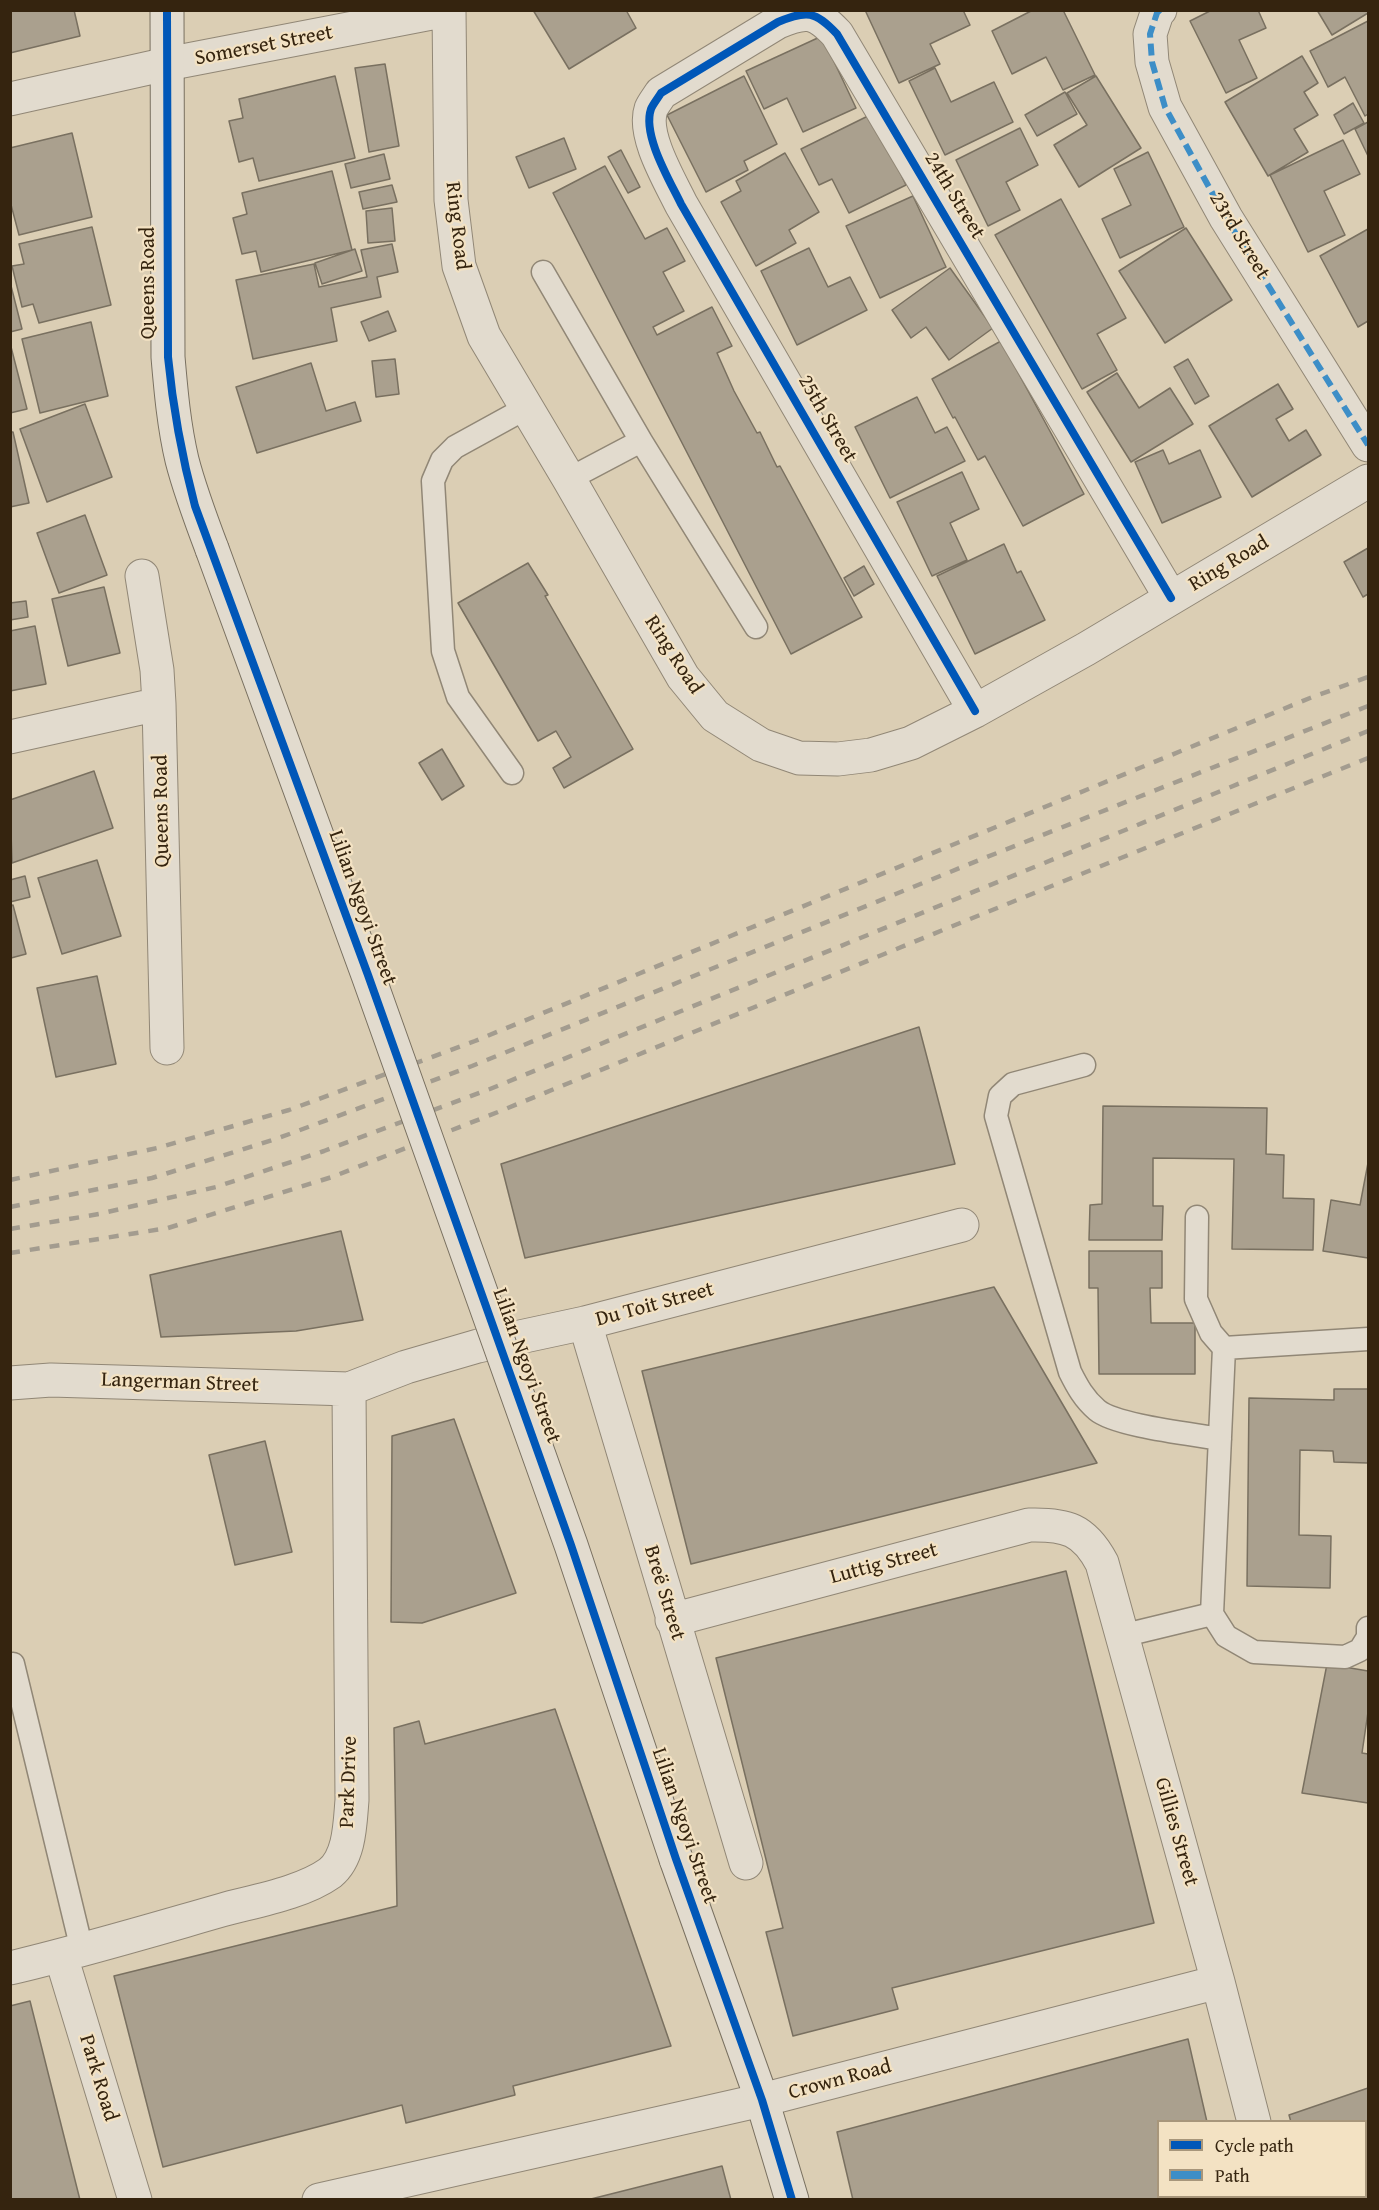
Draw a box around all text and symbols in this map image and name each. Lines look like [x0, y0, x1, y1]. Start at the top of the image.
street label: Somerset Street [193, 20, 335, 72]
street label: 24th Street [918, 148, 990, 244]
street label: Ring Road [439, 180, 475, 272]
street label: 23rd Street [1203, 188, 1275, 284]
street label: Queens Road [136, 227, 162, 339]
street label: 25th Street [792, 371, 862, 467]
street label: Ring Road [1184, 530, 1274, 598]
street label: Ring Road [638, 611, 708, 699]
street label: Queens Road [148, 755, 176, 867]
street label: Lilian Ngoyi Street [322, 827, 402, 989]
street label: Du Toit Street [593, 1277, 717, 1333]
street label: Lilian Ngoyi Street [486, 1285, 566, 1447]
street label: Langerman Street [101, 1368, 259, 1398]
street label: Luttig Street [827, 1538, 941, 1590]
street label: Breë Street [638, 1543, 690, 1643]
street label: Park Drive [335, 1735, 363, 1829]
street label: Lilian Ngoyi Street [646, 1745, 722, 1907]
street label: Gillies Street [1148, 1775, 1204, 1889]
street label: Park Road [73, 2032, 123, 2124]
street label: Crown Road [786, 2054, 894, 2106]
legend [1157, 2120, 1367, 2198]
text: Cycle path [1215, 2132, 1294, 2159]
text: Path [1215, 2162, 1250, 2189]

